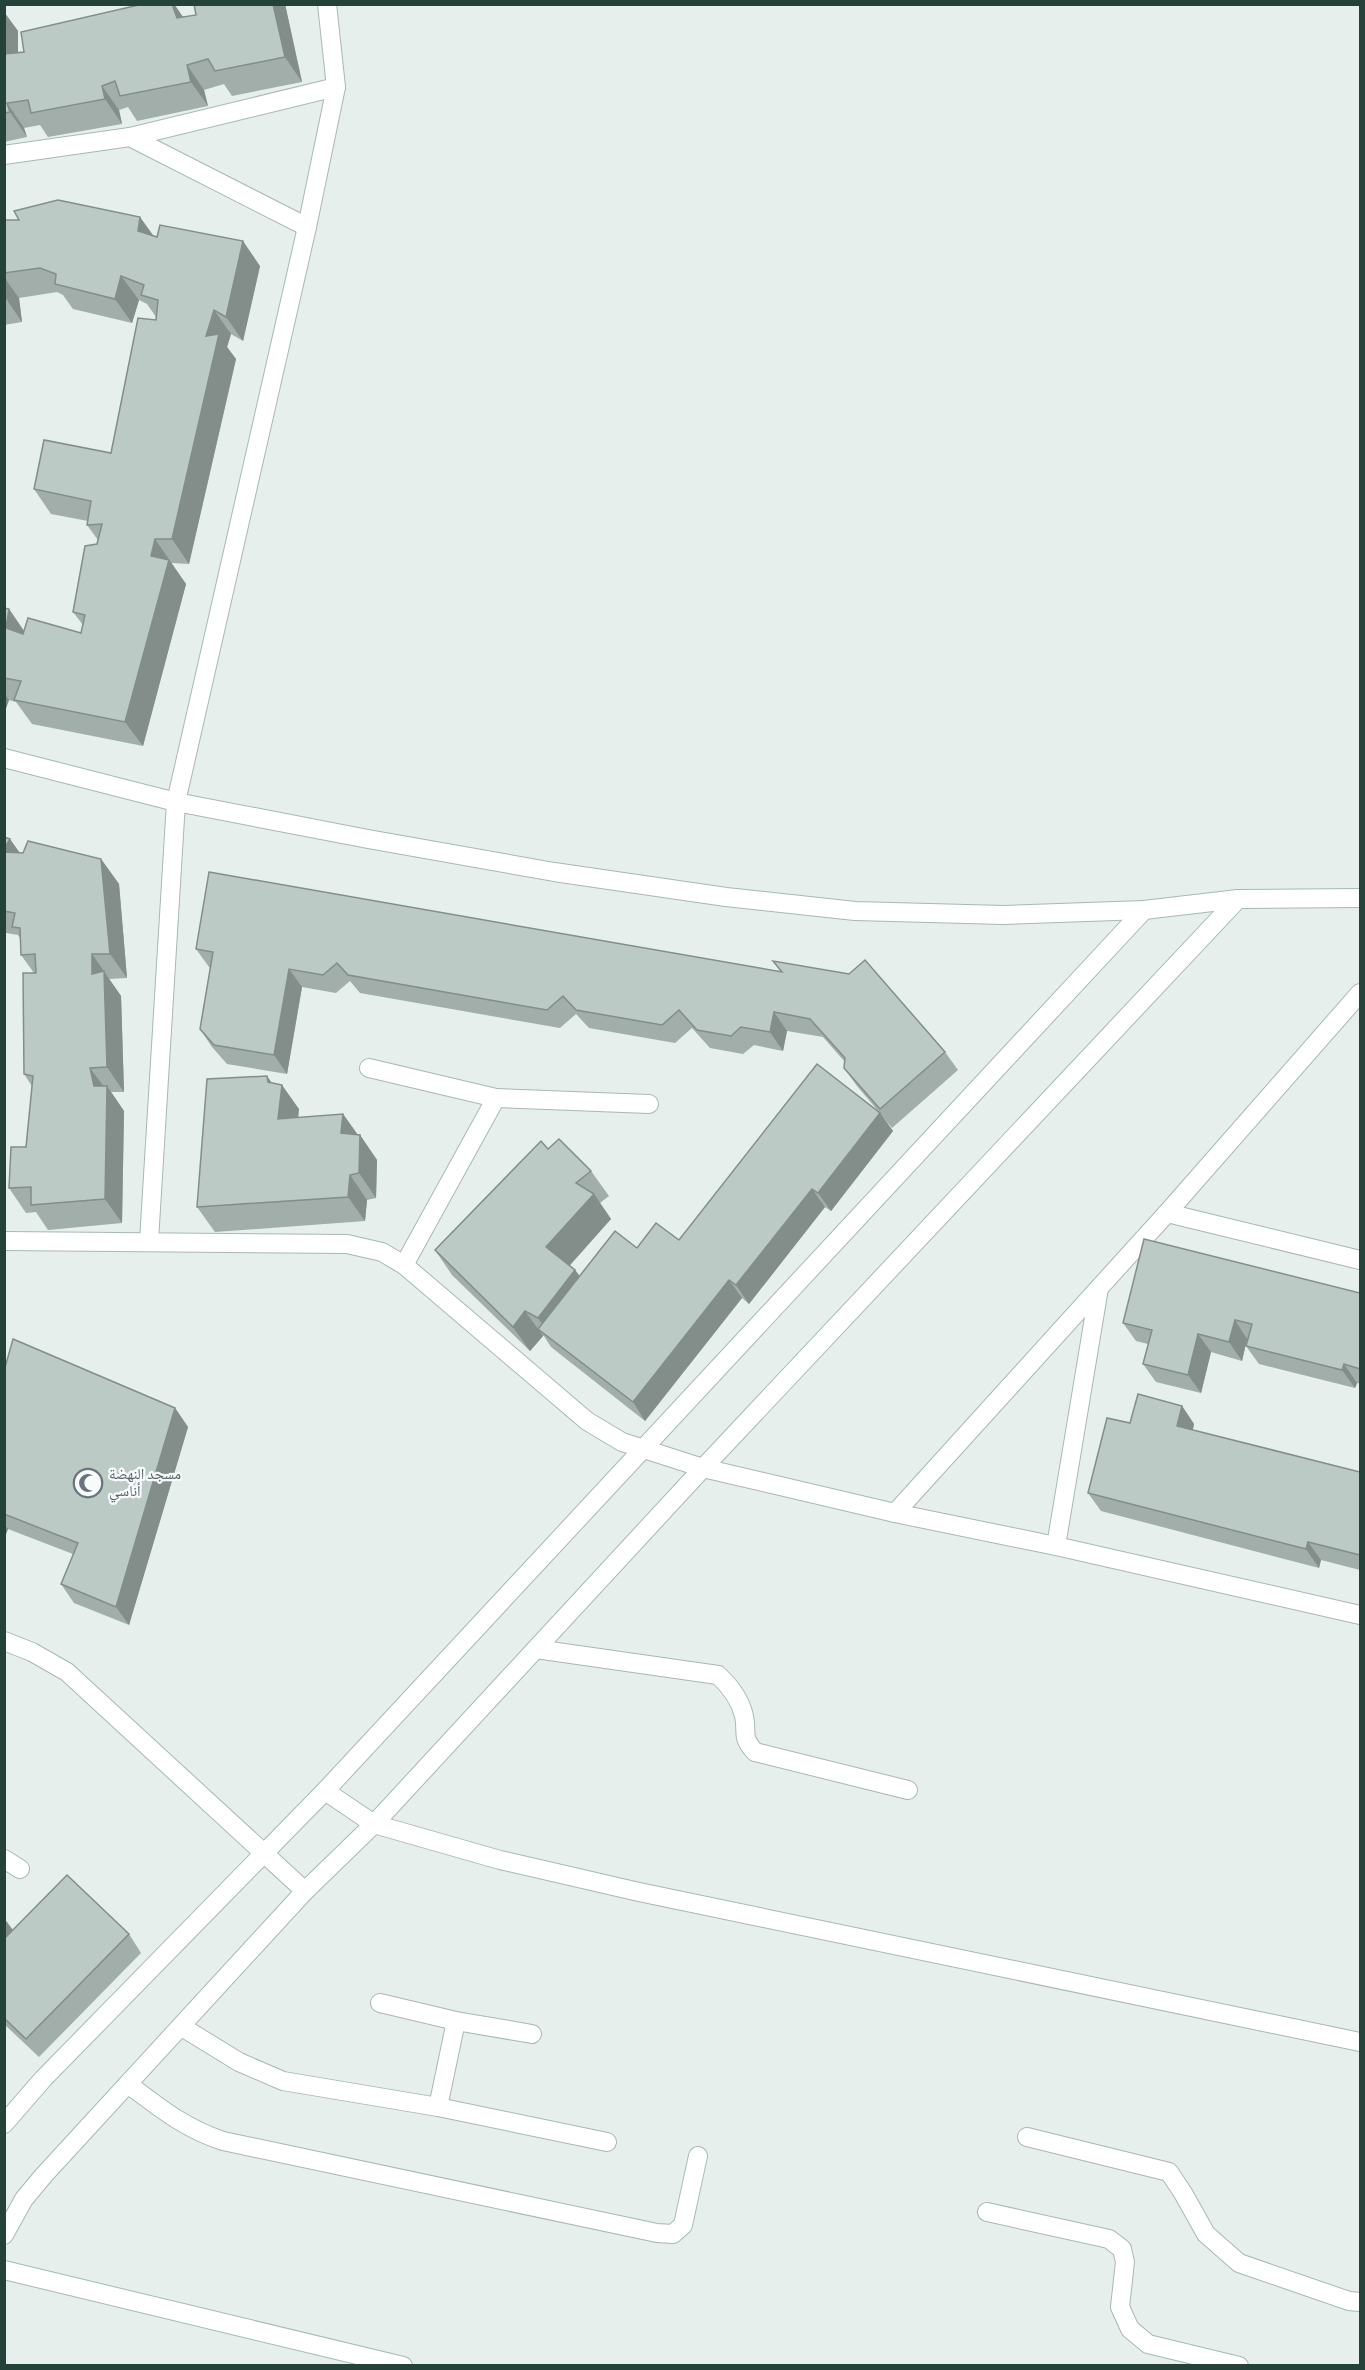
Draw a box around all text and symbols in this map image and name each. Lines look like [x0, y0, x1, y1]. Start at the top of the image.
place label: مسجد النهضة أناسي [109, 1464, 181, 1502]
mosque icon: مسجد النهضة أناسي [72, 1467, 104, 1499]

